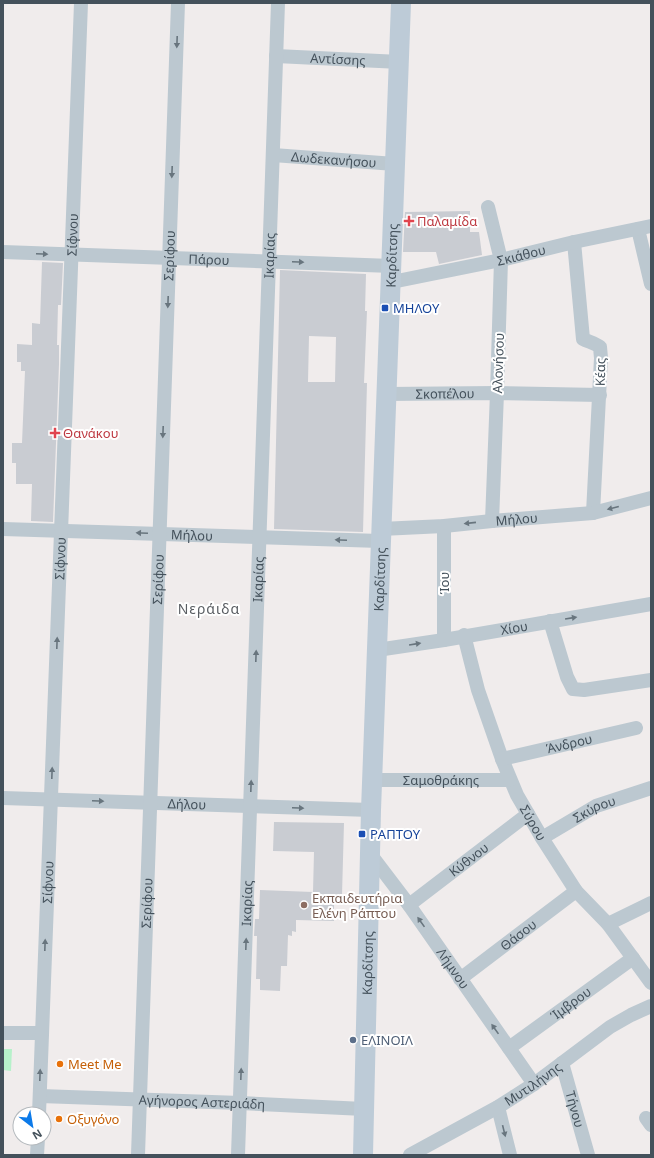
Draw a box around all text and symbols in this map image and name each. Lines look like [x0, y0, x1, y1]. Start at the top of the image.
one-way arrow [174, 36, 180, 49]
street label: Αντίσσης [310, 49, 366, 69]
street label: Δωδεκανήσου [291, 147, 377, 172]
one-way arrow [169, 166, 176, 178]
place label: Παλαμίδα [417, 212, 477, 230]
street label: Σίφνου [62, 213, 82, 256]
marker: Παλαμίδα [404, 216, 414, 226]
street label: Καρδίτσης [381, 223, 402, 288]
street label: Σερίφου [159, 230, 179, 281]
street label: Ικαρίας [259, 232, 279, 279]
street label: Σκιάθου [495, 240, 548, 270]
one-way arrow [36, 250, 48, 257]
street label: Πάρου [188, 250, 230, 269]
one-way arrow [292, 259, 305, 265]
one-way arrow [164, 296, 171, 308]
place label: ΜΗΛΟΥ [393, 299, 440, 317]
marker: ΜΗΛΟΥ [380, 303, 390, 313]
street label: Αλονήσου [488, 332, 508, 394]
street label: Κέας [591, 358, 609, 386]
street label: Σκοπέλου [415, 384, 475, 403]
place label: Θανάκου [63, 424, 118, 442]
one-way arrow [160, 426, 166, 439]
marker: Θανάκου [50, 428, 60, 438]
one-way arrow [607, 505, 619, 511]
street label: Μήλου [495, 508, 538, 530]
one-way arrow [464, 520, 476, 526]
street label: Μήλου [171, 525, 213, 545]
one-way arrow [136, 530, 148, 537]
street label: Σίφνου [50, 537, 70, 580]
one-way arrow [334, 537, 347, 543]
street label: Καρδίτσης [369, 547, 390, 612]
street label: Σερίφου [148, 554, 168, 605]
street label: Ικαρίας [248, 556, 268, 602]
street label: Ίου [435, 572, 453, 594]
district label: Νεράιδα [178, 599, 240, 618]
one-way arrow [565, 614, 577, 620]
street label: Χίου [499, 617, 529, 639]
one-way arrow [54, 636, 60, 649]
one-way arrow [409, 641, 421, 647]
one-way arrow [252, 650, 259, 662]
street label: Άνδρου [544, 729, 594, 758]
one-way arrow [49, 766, 55, 779]
street label: Σαμοθράκης [403, 771, 479, 789]
one-way arrow [248, 779, 254, 792]
street label: Σκύρου [569, 791, 618, 827]
street label: Δήλου [167, 794, 206, 814]
one-way arrow [92, 798, 105, 804]
street label: Σύρου [516, 802, 551, 844]
one-way arrow [292, 804, 304, 811]
place label: ΡΑΠΤΟΥ [370, 825, 421, 843]
marker: ΡΑΠΤΟΥ [357, 829, 367, 839]
street label: Κύθνου [445, 838, 492, 881]
street label: Σίφνου [38, 860, 58, 904]
street label: Σερίφου [137, 878, 157, 929]
street label: Ικαρίας [237, 880, 257, 926]
place label: Εκπαιδευτήρια Ελένη Ράπτου [312, 889, 402, 922]
marker: Εκπαιδευτήρια Ελένη Ράπτου [299, 900, 309, 910]
street label: Θάσου [496, 915, 540, 955]
one-way arrow [417, 917, 425, 927]
street label: Καρδίτσης [358, 931, 377, 995]
one-way arrow [242, 938, 249, 950]
one-way arrow [42, 939, 49, 951]
street label: Λήμνου [433, 944, 474, 992]
street label: Ίμβρου [546, 982, 595, 1024]
one-way arrow [491, 1023, 499, 1034]
place label: ΕΛΙΝΟΙΛ [361, 1031, 413, 1049]
marker: ΕΛΙΝΟΙΛ [348, 1035, 358, 1045]
place label: Meet Me [68, 1055, 122, 1073]
street label: Μυτιλήνης [501, 1058, 565, 1110]
marker: Meet Me [55, 1059, 65, 1069]
one-way arrow [238, 1067, 244, 1080]
one-way arrow [37, 1069, 44, 1081]
street label: Τήνου [561, 1089, 589, 1130]
street label: Αγήνορος Αστεριάδη [138, 1090, 266, 1113]
north arrow [12, 1106, 52, 1146]
place label: Οξυγόνο [67, 1110, 120, 1128]
marker: Οξυγόνο [54, 1114, 64, 1124]
one-way arrow [501, 1125, 507, 1137]
text: N [30, 1126, 45, 1144]

